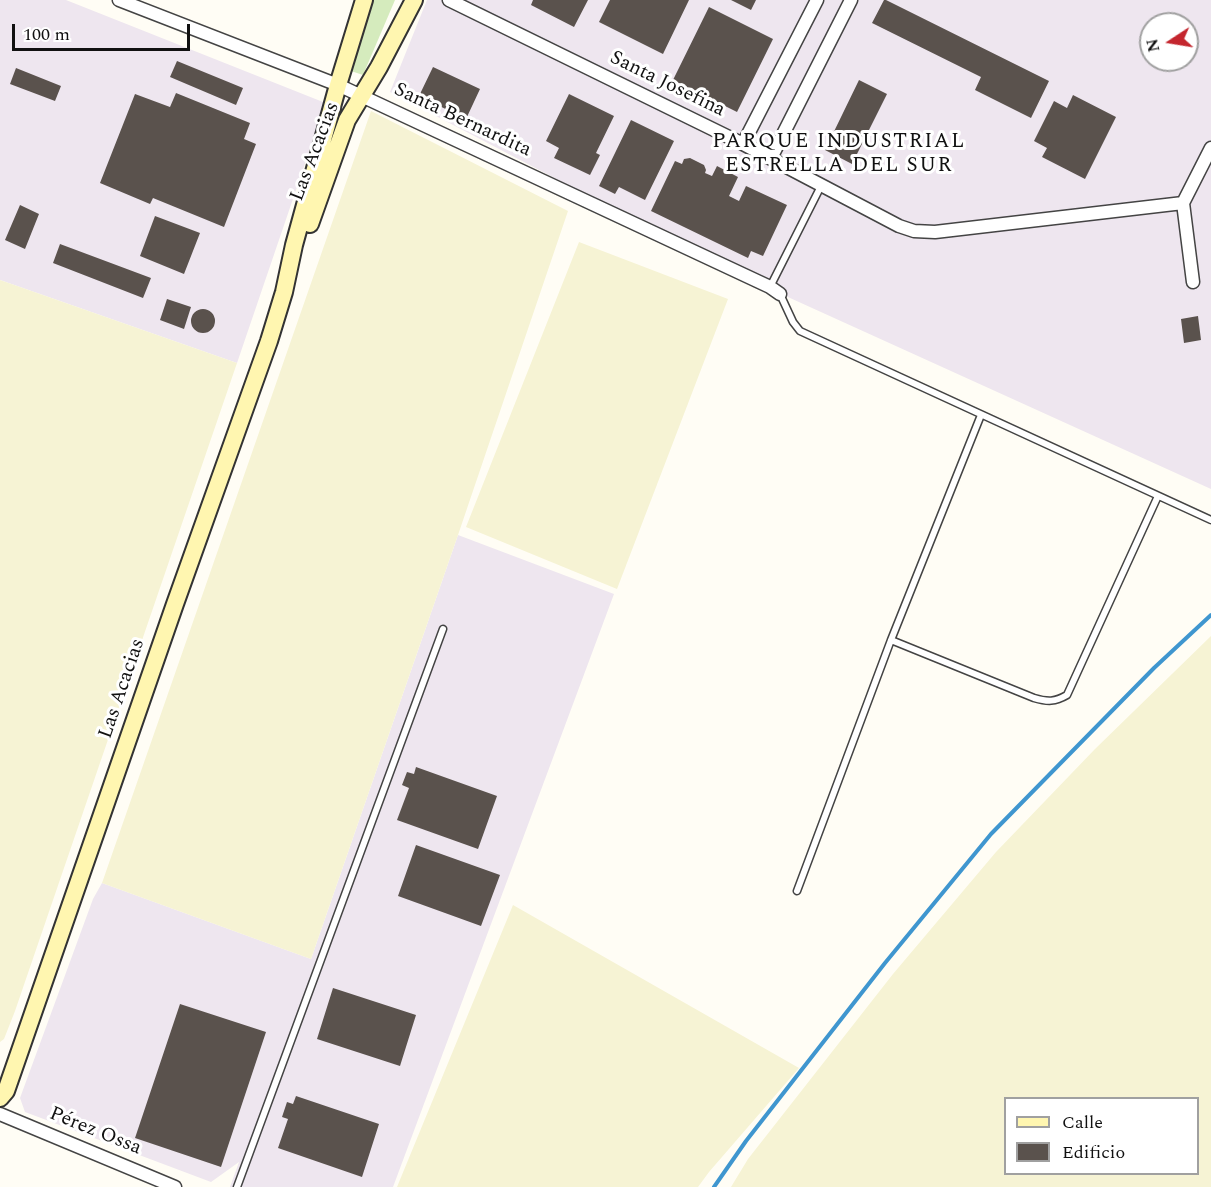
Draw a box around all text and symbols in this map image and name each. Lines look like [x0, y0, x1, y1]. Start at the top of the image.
scale bar [15, 12, 194, 50]
north arrow [1139, 12, 1199, 72]
text: 100 m [23, 21, 70, 48]
text: N [1140, 36, 1166, 54]
street label: Santa Josefina [605, 47, 729, 123]
street label: Santa Bernardita [389, 79, 535, 163]
street label: Las Acacias [286, 99, 346, 205]
district label: PARQUE INDUSTRIAL ESTRELLA DEL SUR [712, 130, 966, 180]
street label: Las Acacias [95, 636, 151, 742]
legend [1004, 1097, 1199, 1175]
street label: Pérez Ossa [45, 1103, 145, 1161]
text: Calle [1062, 1109, 1103, 1136]
text: Edificio [1062, 1139, 1125, 1166]

